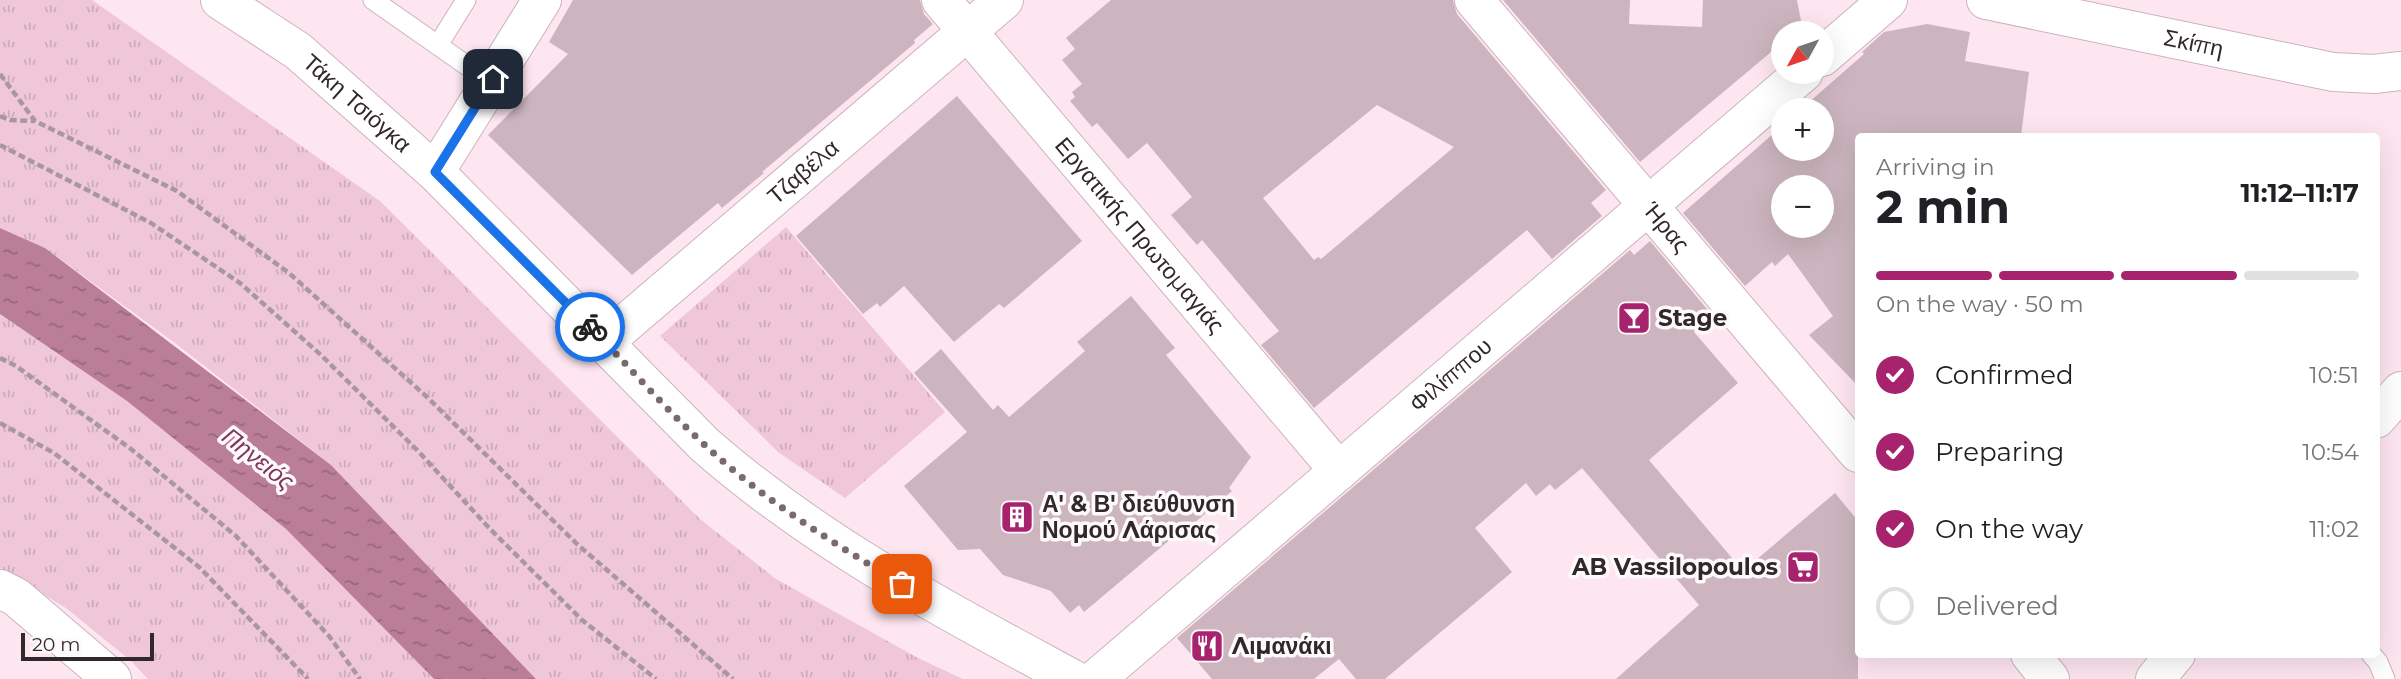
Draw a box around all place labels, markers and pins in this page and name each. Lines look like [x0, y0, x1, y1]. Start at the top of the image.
pin [463, 49, 523, 109]
bar icon: Stage [1615, 299, 1653, 337]
place label: Stage [1658, 304, 1727, 332]
place label: Α' & Β' διεύθυνση Νομού Λάρισας [1042, 490, 1235, 544]
building icon: Α' & Β' διεύθυνση Νομού Λάρισας [998, 498, 1036, 536]
supermarket icon: AB Vassilopoulos [1784, 548, 1822, 586]
place label: AB Vassilopoulos [1571, 553, 1778, 581]
pin [872, 554, 932, 614]
restaurant icon: Λιμανάκι [1188, 627, 1226, 665]
place label: Λιμανάκι [1231, 632, 1332, 660]

